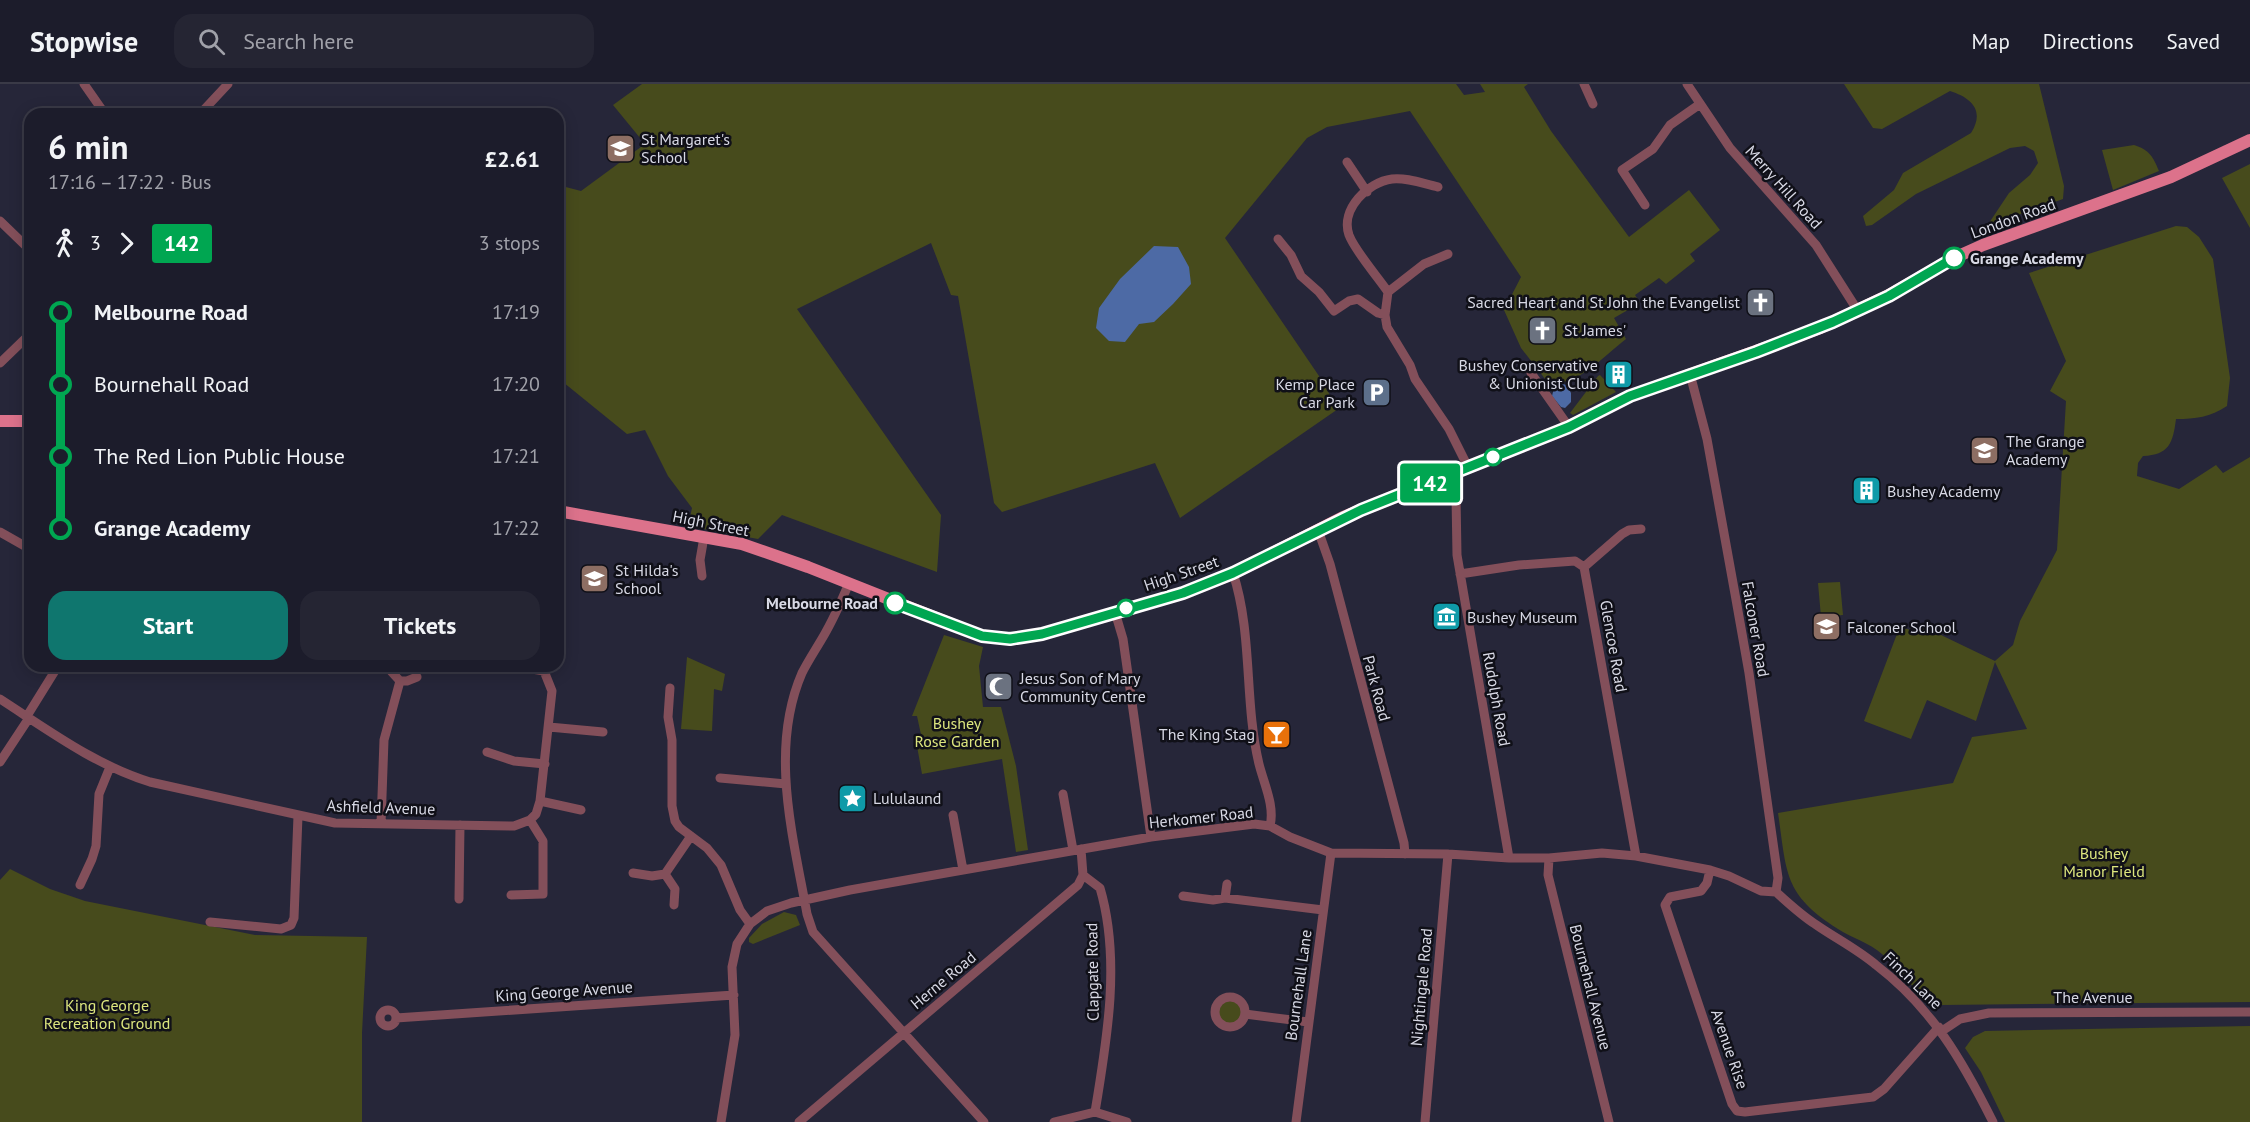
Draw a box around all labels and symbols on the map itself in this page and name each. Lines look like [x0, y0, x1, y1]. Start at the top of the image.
place label: St Margaret's School [641, 129, 730, 167]
school or university icon: St Margaret's School [604, 132, 636, 164]
street label: Merry Hill Road [1741, 141, 1827, 233]
street label: London Road [1968, 193, 2058, 243]
marker: Grange Academy [1943, 247, 1965, 269]
place label: Grange Academy [1970, 248, 2084, 268]
church icon: Sacred Heart and St John the Evangelist [1745, 286, 1777, 318]
place label: Sacred Heart and St John the Evangelist [1467, 292, 1741, 312]
church icon: St James' [1527, 314, 1559, 346]
place label: St James' [1564, 320, 1626, 340]
place label: Bushey Conservative & Unionist Club [1458, 355, 1598, 393]
building icon: Bushey Conservative & Unionist Club [1603, 358, 1635, 390]
place label: Kemp Place Car Park [1275, 374, 1355, 412]
parking icon: Kemp Place Car Park [1360, 377, 1392, 409]
place label: The Grange Academy [2006, 431, 2085, 469]
school or university icon: The Grange Academy [1969, 434, 2001, 466]
unlabelled marker [1484, 448, 1502, 466]
line badge: 142 [1396, 464, 1464, 502]
building icon: Bushey Academy [1850, 475, 1882, 507]
place label: Bushey Academy [1887, 481, 2001, 501]
street label: High Street [671, 506, 752, 540]
street label: High Street [1141, 551, 1221, 595]
place label: St Hilda's School [615, 560, 679, 598]
school or university icon: St Hilda's School [578, 563, 610, 595]
street label: Falconer Road [1738, 580, 1774, 678]
marker: Melbourne Road [884, 592, 906, 614]
place label: Melbourne Road [766, 593, 878, 613]
street label: Glencoe Road [1596, 598, 1632, 694]
unlabelled marker [1117, 599, 1135, 617]
museum icon: Bushey Museum [1430, 601, 1462, 633]
place label: Bushey Museum [1467, 607, 1577, 627]
school or university icon: Falconer School [1810, 611, 1842, 643]
place label: Falconer School [1847, 617, 1957, 637]
street label: Rudolph Road [1479, 650, 1515, 748]
street label: Park Road [1359, 653, 1395, 723]
place label: Jesus Son of Mary Community Centre [1019, 668, 1146, 706]
mosque icon: Jesus Son of Mary Community Centre [983, 671, 1015, 703]
park label: Bushey Rose Garden [914, 713, 1000, 751]
bar icon: The King Stag [1260, 718, 1292, 750]
place label: The King Stag [1159, 724, 1255, 744]
place icon: Lululaund [836, 782, 868, 814]
place label: Lululaund [873, 788, 941, 808]
street label: Ashfield Avenue [326, 795, 436, 819]
street label: Herkomer Road [1148, 802, 1254, 832]
park label: Bushey Manor Field [2063, 843, 2145, 881]
street label: Bournehall Avenue [1566, 922, 1616, 1052]
street label: Clapgate Road [1081, 923, 1103, 1021]
street label: Nightingale Road [1406, 927, 1436, 1047]
street label: Bournehall Lane [1280, 928, 1316, 1042]
street label: Herne Road [906, 947, 980, 1013]
street label: Finch Lane [1879, 947, 1947, 1013]
street label: King George Avenue [495, 976, 633, 1006]
street label: The Avenue [2053, 987, 2133, 1007]
park label: King George Recreation Ground [44, 995, 170, 1033]
street label: Avenue Rise [1707, 1007, 1753, 1091]

